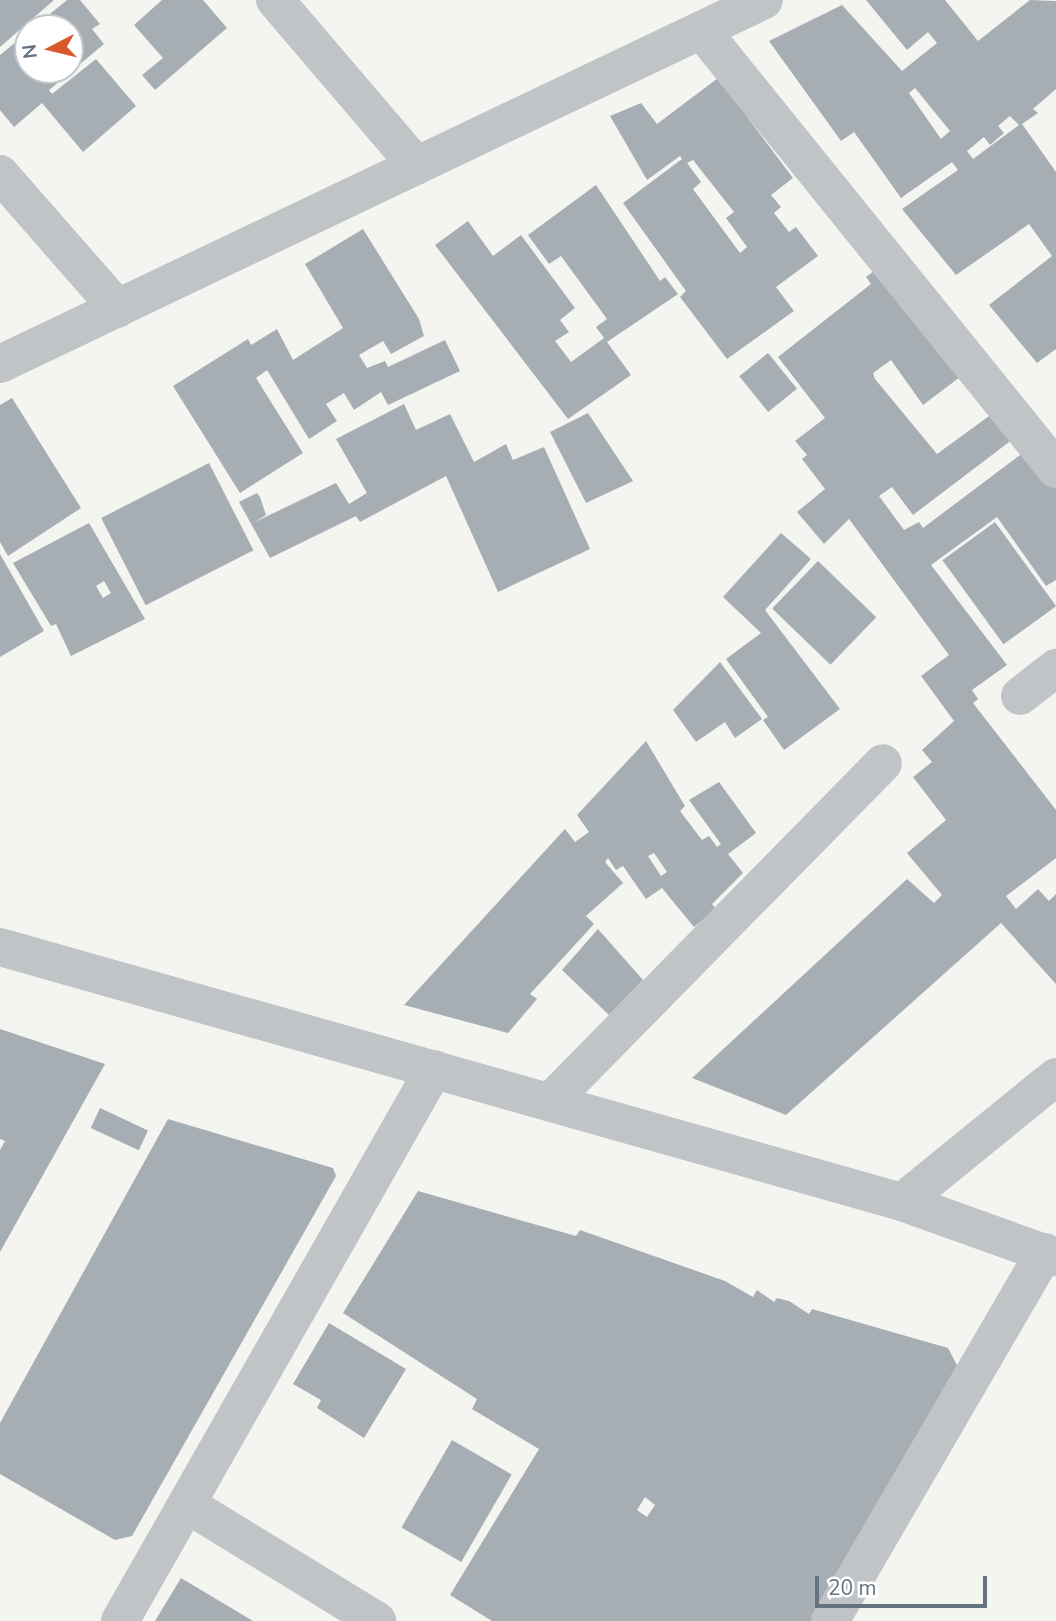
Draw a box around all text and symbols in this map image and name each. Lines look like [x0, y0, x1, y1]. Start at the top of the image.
north arrow [14, 14, 84, 84]
text: N [16, 43, 44, 60]
scale bar [818, 1562, 990, 1606]
text: 20 m [828, 1574, 877, 1602]

